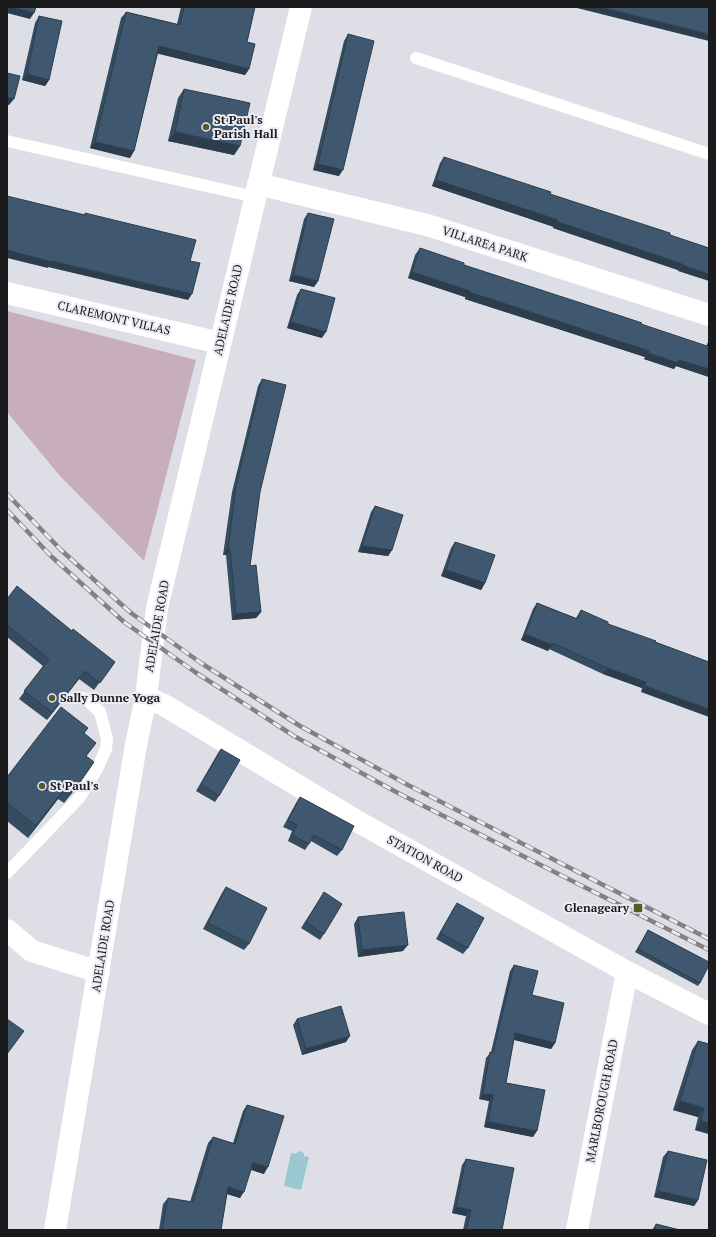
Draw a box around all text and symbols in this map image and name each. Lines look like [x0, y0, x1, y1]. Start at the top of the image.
place label: St Paul's Parish Hall [214, 112, 278, 141]
marker: St Paul's Parish Hall [201, 122, 211, 132]
street label: VILLAREA PARK [440, 223, 530, 265]
street label: ADELAIDE ROAD [210, 263, 245, 357]
street label: CLAREMONT VILLAS [56, 297, 172, 338]
street label: ADELAIDE ROAD [141, 579, 172, 673]
place label: Sally Dunne Yoga [60, 690, 160, 705]
marker: Sally Dunne Yoga [47, 693, 57, 703]
place label: St Paul's [50, 778, 99, 793]
marker: St Paul's [37, 781, 47, 791]
street label: STATION ROAD [385, 832, 466, 886]
street label: ADELAIDE ROAD [88, 899, 117, 993]
place label: Glenageary [564, 900, 630, 915]
marker: Glenageary [632, 902, 644, 914]
street label: MARLBOROUGH ROAD [582, 1038, 621, 1164]

